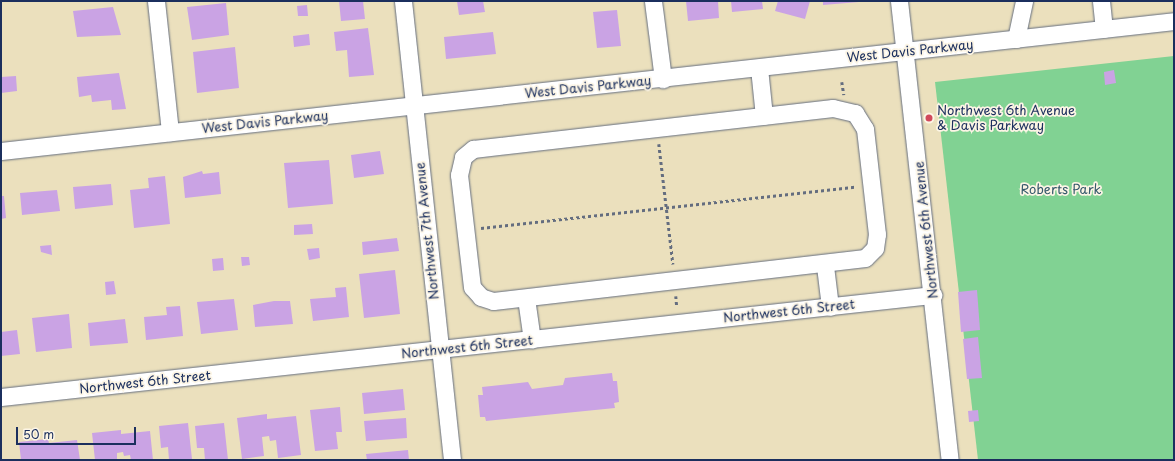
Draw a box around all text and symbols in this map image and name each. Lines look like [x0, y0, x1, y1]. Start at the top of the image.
street label: West Davis Parkway [845, 37, 975, 65]
street label: West Davis Parkway [523, 73, 653, 101]
place label: Northwest 6th Avenue & Davis Parkway [937, 103, 1077, 134]
street label: West Davis Parkway [200, 108, 330, 136]
marker: Northwest 6th Avenue & Davis Parkway [924, 113, 934, 123]
street label: Northwest 6th Avenue [911, 160, 941, 300]
street label: Northwest 7th Avenue [412, 162, 442, 300]
park label: Roberts Park [1020, 181, 1102, 197]
street label: Northwest 6th Street [722, 296, 856, 326]
street label: Northwest 6th Street [400, 332, 534, 362]
street label: Northwest 6th Street [78, 367, 212, 397]
scale bar [18, 419, 138, 445]
text: 50 m [23, 425, 54, 443]

